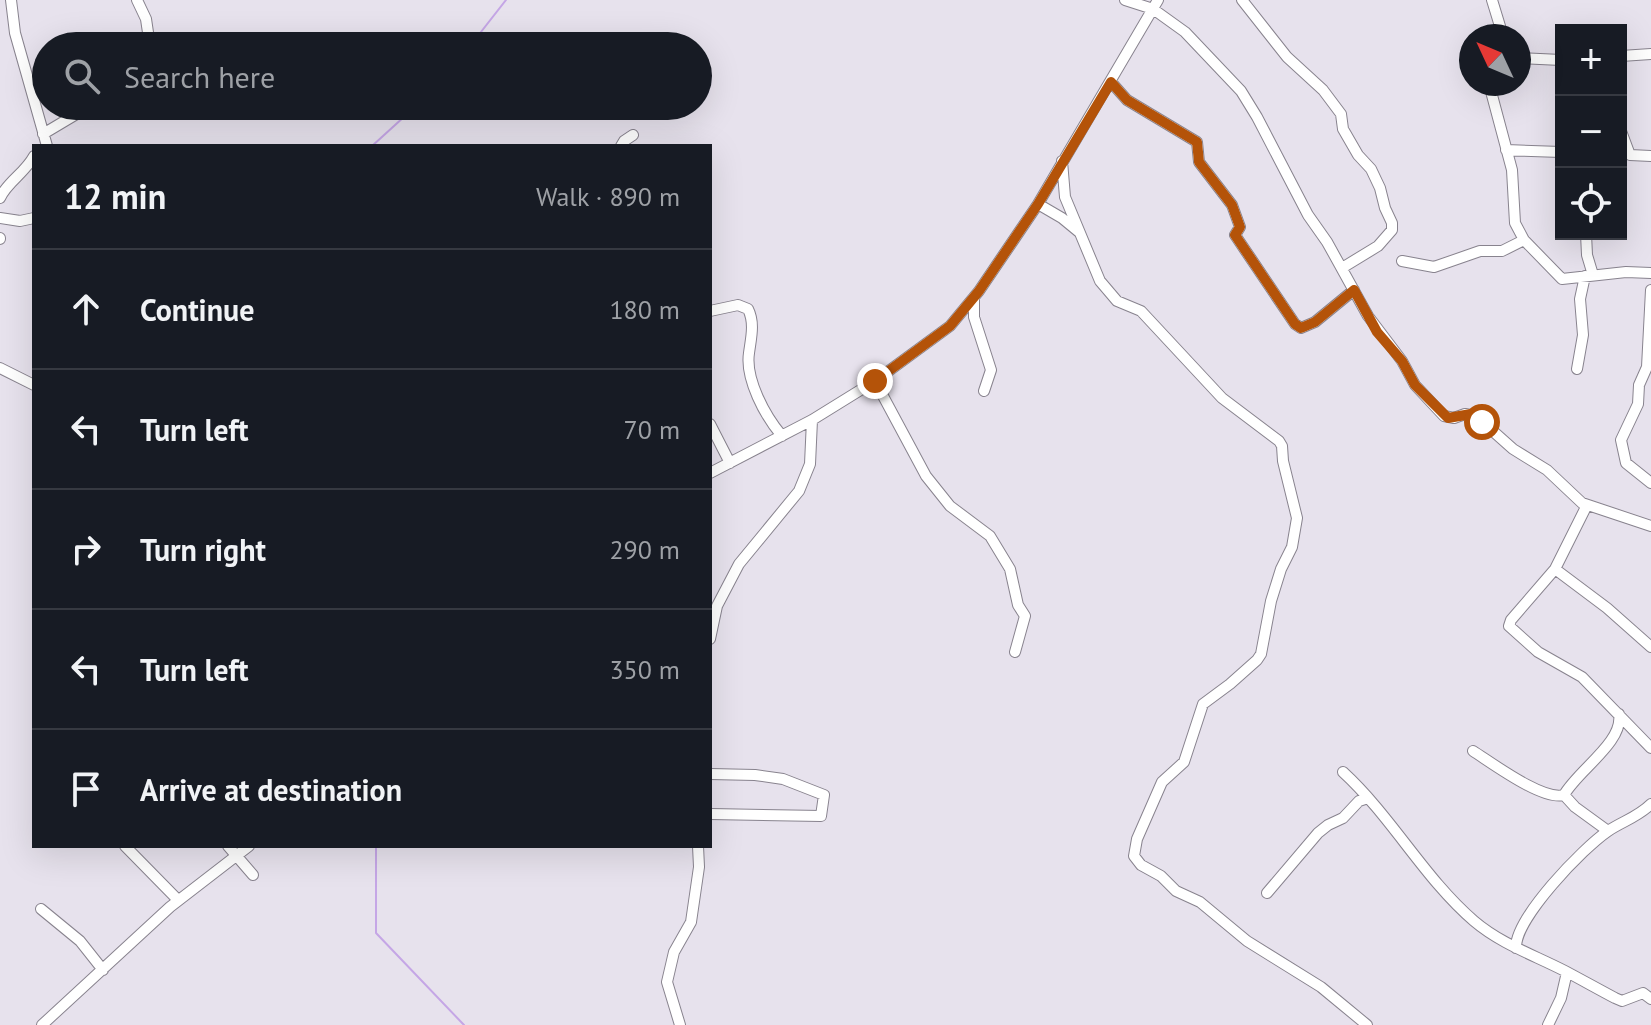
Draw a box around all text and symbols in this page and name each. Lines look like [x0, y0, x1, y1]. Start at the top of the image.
north arrow [1459, 24, 1531, 96]
map controls [1555, 24, 1627, 240]
button: + [1555, 24, 1627, 96]
search box [32, 32, 712, 120]
icon: search [60, 54, 104, 98]
text: Search here [124, 57, 275, 96]
button: − [1555, 96, 1627, 168]
button: locate [1555, 168, 1627, 240]
text: 12 min [64, 174, 166, 218]
text: Walk · 890 m [536, 180, 680, 213]
icon: ahead [64, 287, 108, 331]
text: Continue [140, 290, 254, 329]
text: 180 m [609, 293, 680, 326]
route end [857, 363, 893, 399]
route start [1464, 404, 1500, 440]
icon: left [64, 407, 108, 451]
text: Turn left [140, 410, 248, 449]
text: 70 m [624, 413, 680, 446]
icon: right [64, 527, 108, 571]
text: Turn right [140, 530, 266, 569]
text: 290 m [609, 533, 680, 566]
icon: left [64, 647, 108, 691]
text: Turn left [140, 650, 248, 689]
text: 350 m [609, 653, 680, 686]
icon: arrive [64, 767, 108, 811]
text: Arrive at destination [140, 770, 402, 809]

